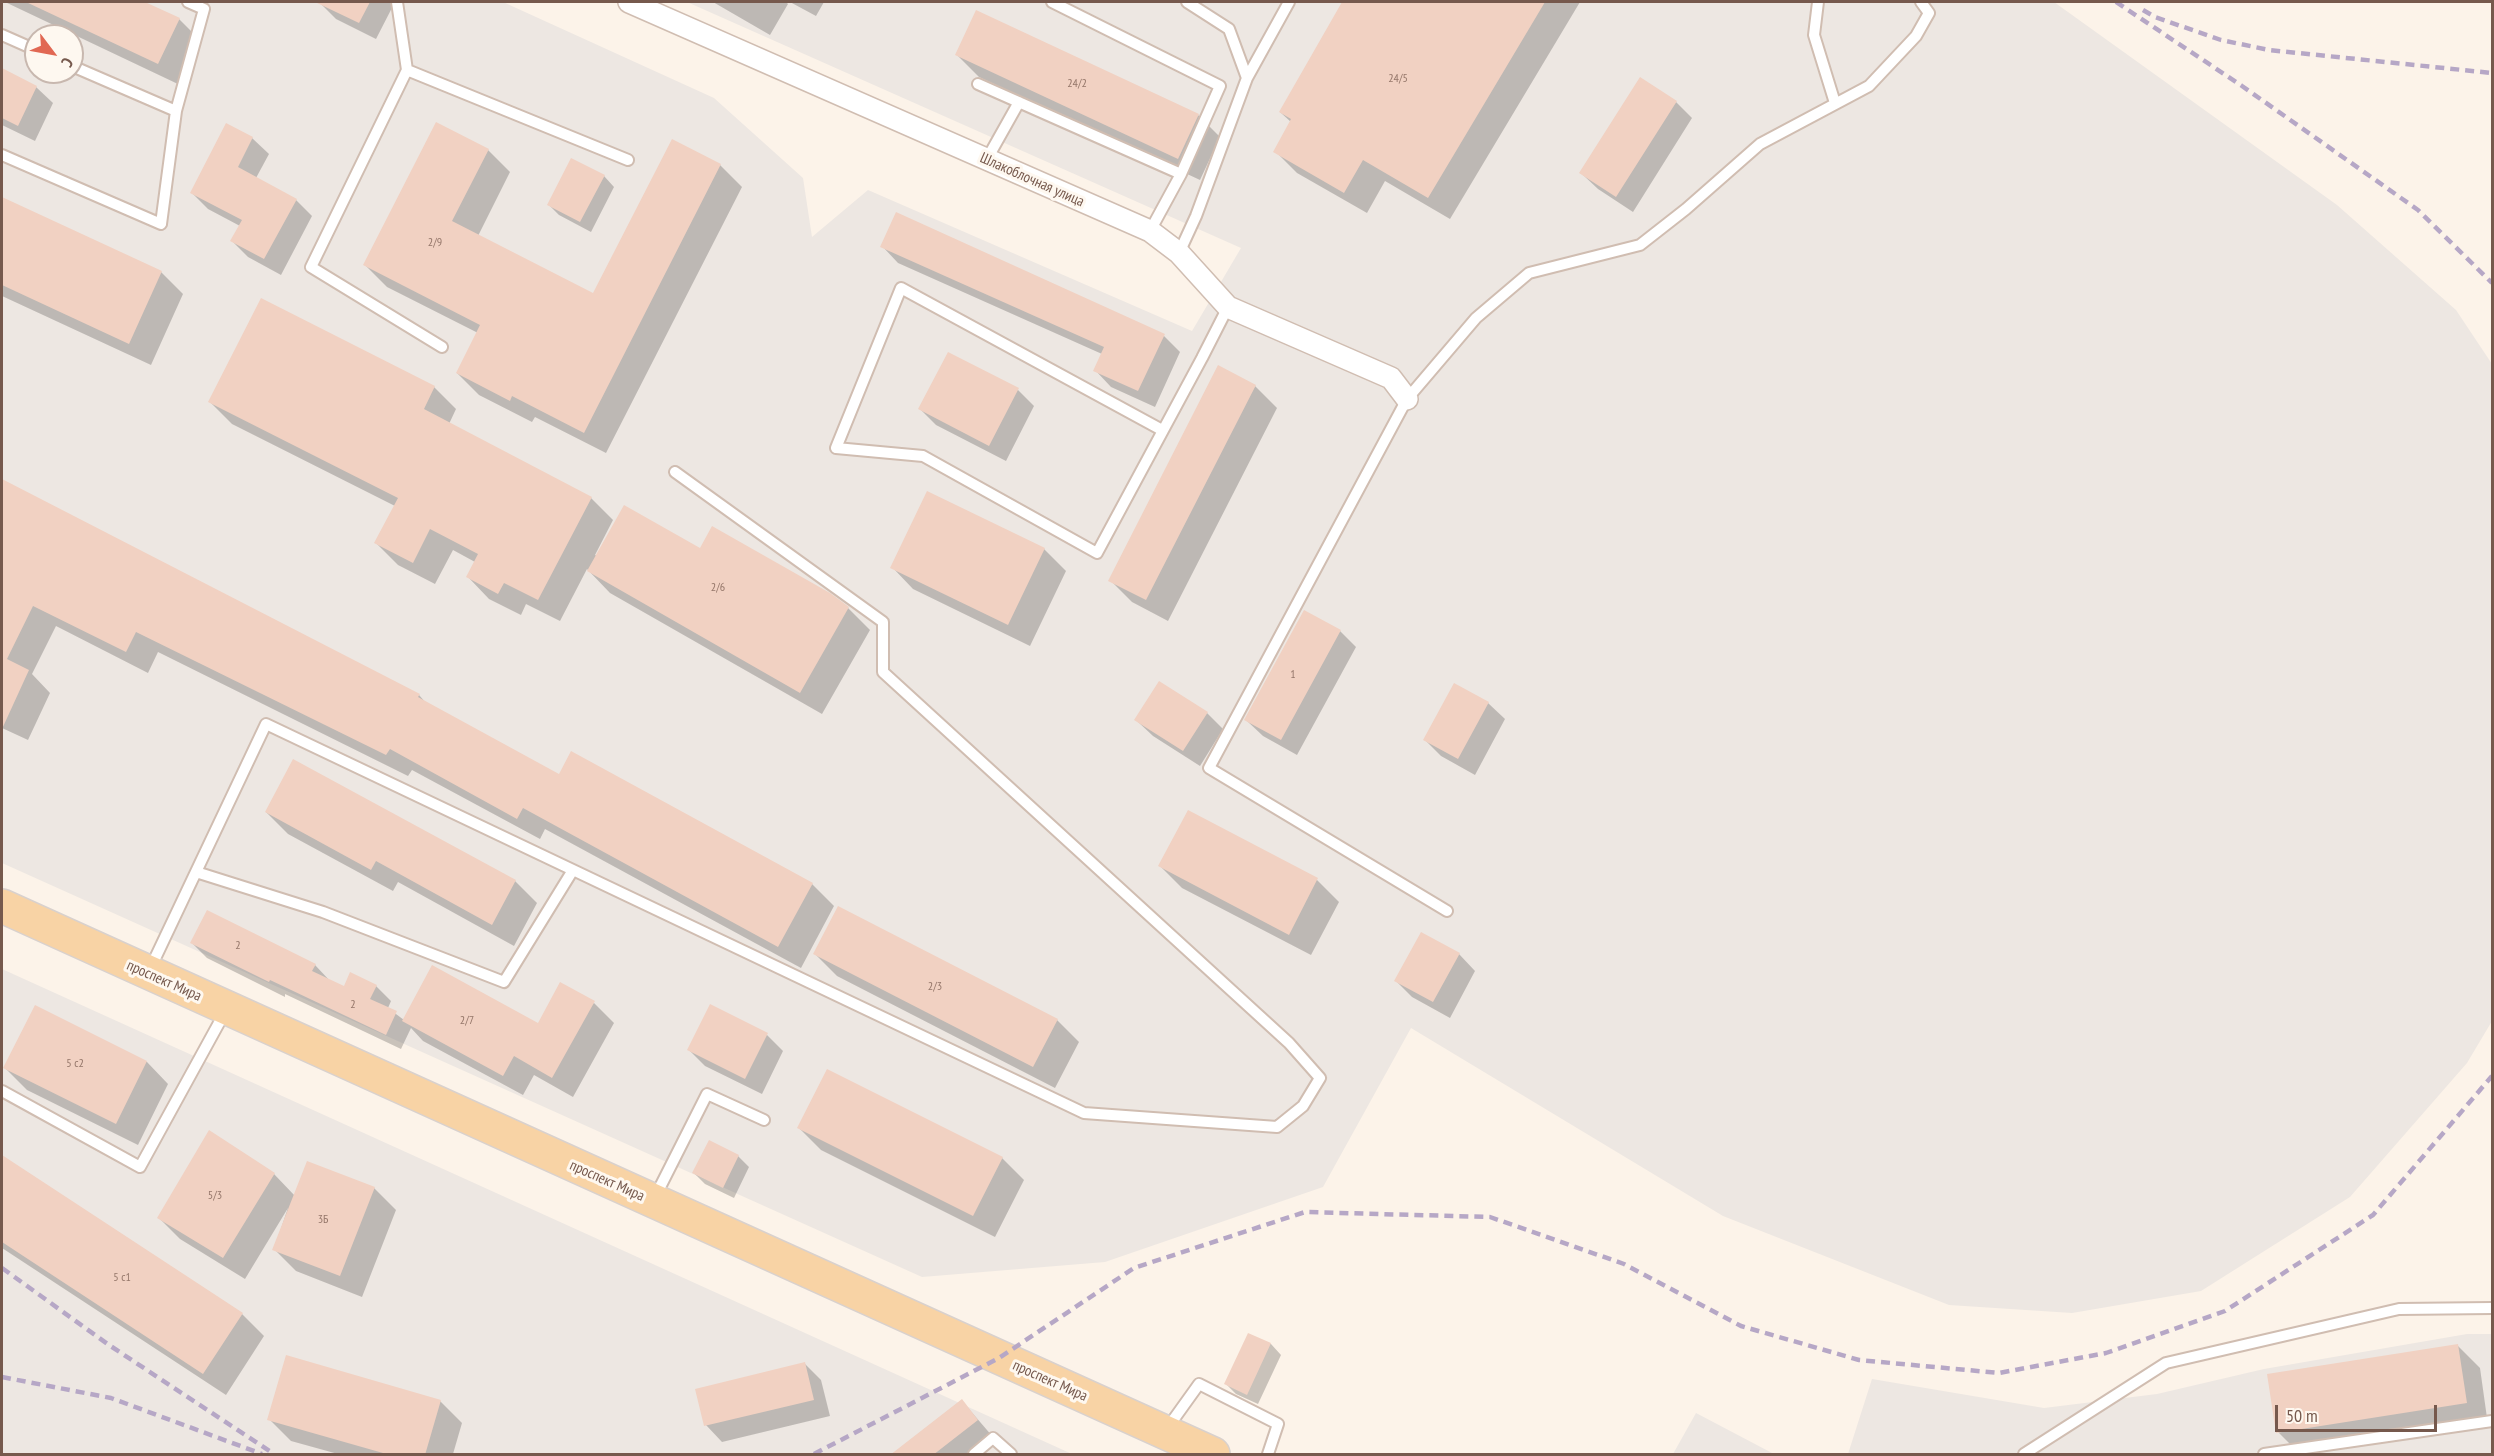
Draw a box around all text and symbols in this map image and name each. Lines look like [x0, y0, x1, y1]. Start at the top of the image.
north arrow [24, 24, 84, 84]
text: С [57, 54, 78, 71]
house number: 24/5 [1388, 72, 1408, 86]
house number: 24/2 [1067, 77, 1087, 91]
street label: Шлакоблочная улица [977, 149, 1087, 211]
house number: 2/9 [428, 236, 442, 250]
house number: 2/6 [711, 581, 725, 595]
house number: 1 [1290, 668, 1296, 682]
house number: 2 [235, 939, 241, 953]
street label: проспект Мира [124, 957, 204, 1005]
house number: 2/3 [928, 980, 942, 994]
house number: 2 [350, 998, 356, 1012]
house number: 2/7 [460, 1014, 474, 1028]
house number: 5 с2 [66, 1057, 84, 1071]
street label: проспект Мира [567, 1157, 647, 1205]
house number: 5/3 [208, 1189, 222, 1203]
house number: 3Б [318, 1213, 328, 1227]
house number: 5 с1 [113, 1271, 131, 1285]
street label: проспект Мира [1010, 1357, 1090, 1405]
scale bar [2278, 1393, 2440, 1431]
text: 50 m [2286, 1404, 2318, 1427]

